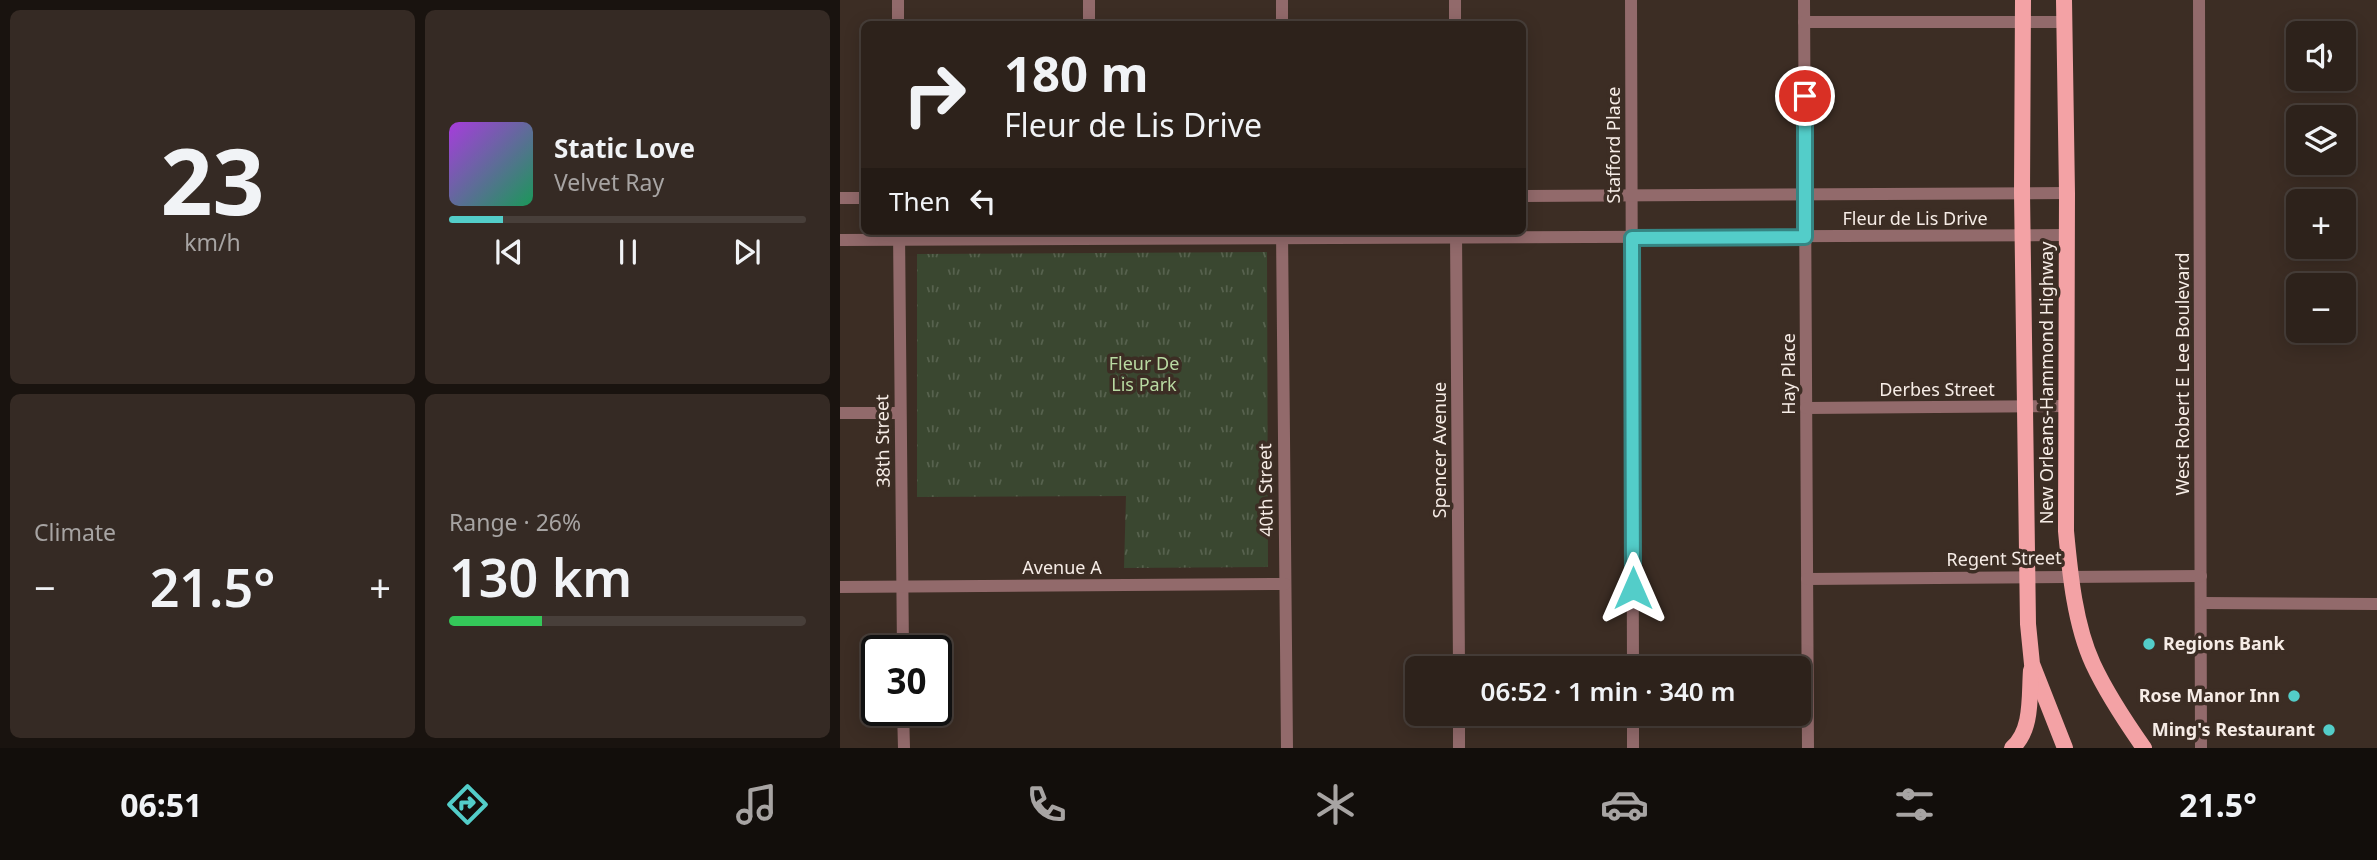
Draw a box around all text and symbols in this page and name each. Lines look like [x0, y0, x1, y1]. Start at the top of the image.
map controls [2286, 21, 2356, 343]
button: sound [2286, 21, 2356, 91]
text: 180 m [1004, 40, 1149, 106]
icon: right [889, 49, 980, 140]
pin [1775, 66, 1835, 126]
icon: arrive [1786, 77, 1824, 115]
street label: Stafford Place [1601, 87, 1625, 204]
text: Fleur de Lis Drive [1004, 103, 1262, 146]
button: layers [2286, 105, 2356, 175]
text: 23 [160, 118, 265, 242]
text: Static Love [554, 130, 695, 166]
text: Velvet Ray [554, 166, 664, 198]
icon: left [964, 182, 1002, 220]
text: Then [889, 183, 950, 219]
button: + [2286, 189, 2356, 259]
street label: Fleur de Lis Drive [1842, 206, 1988, 230]
text: km/h [184, 226, 241, 258]
icon: previous [490, 233, 528, 271]
icon: pause [609, 233, 647, 271]
icon: next [728, 233, 766, 271]
street label: New Orleans-Hammond Highway [2034, 241, 2058, 524]
street label: West Robert E Lee Boulevard [2170, 253, 2194, 495]
button: − [2286, 273, 2356, 343]
street label: Hay Place [1776, 333, 1800, 415]
park label: Fleur De Lis Park [1109, 351, 1179, 396]
street label: Derbes Street [1879, 377, 1995, 401]
street label: Spencer Avenue [1427, 382, 1451, 518]
street label: 38th Street [869, 394, 895, 488]
street label: 40th Street [1252, 443, 1278, 537]
text: Range · 26% [449, 506, 581, 538]
text: Climate [34, 516, 116, 548]
text: 130 km [449, 541, 632, 612]
street label: Regent Street [1946, 545, 2062, 571]
text: 21.5° [150, 551, 275, 622]
position arrow [1596, 551, 1670, 625]
street label: Avenue A [1022, 555, 1102, 579]
text: − [34, 561, 56, 613]
text: + [369, 561, 391, 613]
place label: Regions Bank [2163, 631, 2285, 655]
speed limit sign: 30 [861, 635, 952, 726]
marker: Regions Bank [2141, 636, 2157, 652]
text: 06:52 · 1 min · 340 m [1481, 673, 1735, 709]
place label: Rose Manor Inn [2139, 683, 2280, 707]
marker: Rose Manor Inn [2286, 688, 2302, 704]
place label: Ming's Restaurant [2152, 717, 2315, 741]
marker: Ming's Restaurant [2321, 722, 2337, 738]
icon: directions [443, 780, 492, 829]
icon: music [732, 780, 781, 829]
icon: phone [1022, 780, 1071, 829]
icon: climate [1311, 780, 1360, 829]
icon: car [1600, 780, 1649, 829]
icon: filters [1890, 780, 1939, 829]
text: 06:51 [120, 783, 202, 826]
text: 21.5° [2179, 783, 2257, 826]

